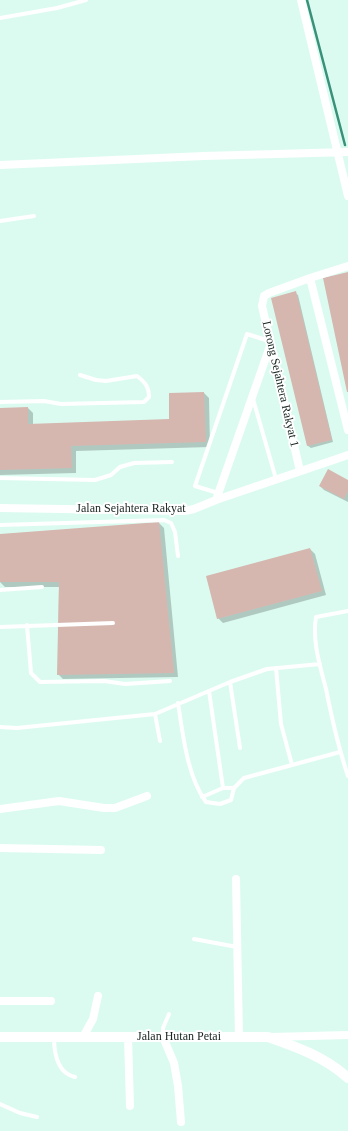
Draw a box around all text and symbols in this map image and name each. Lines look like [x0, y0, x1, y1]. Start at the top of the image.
street label: Lorong Sejahtera Rakyat 1 [258, 320, 302, 448]
street label: Jalan Sejahtera Rakyat [76, 502, 186, 516]
street label: Jalan Hutan Petai [137, 1030, 221, 1044]

